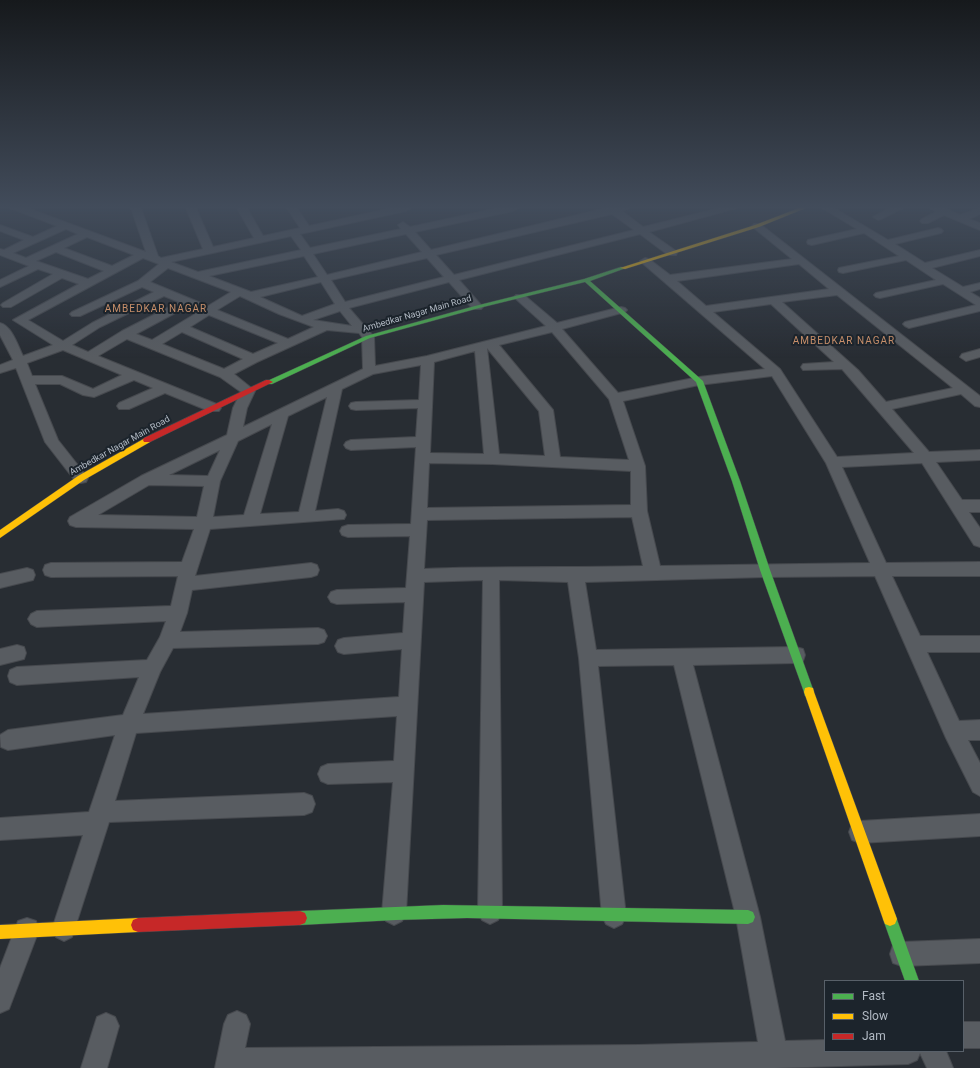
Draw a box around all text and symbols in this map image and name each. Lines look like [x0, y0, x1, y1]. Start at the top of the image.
street label: Ambedkar Nagar Main Road [361, 293, 473, 335]
district label: AMBEDKAR NAGAR [105, 303, 207, 315]
district label: AMBEDKAR NAGAR [793, 335, 895, 347]
street label: Ambedkar Nagar Main Road [68, 414, 172, 478]
legend [824, 980, 964, 1052]
text: Fast [862, 989, 885, 1003]
text: Slow [862, 1009, 888, 1023]
text: Jam [862, 1029, 886, 1043]

